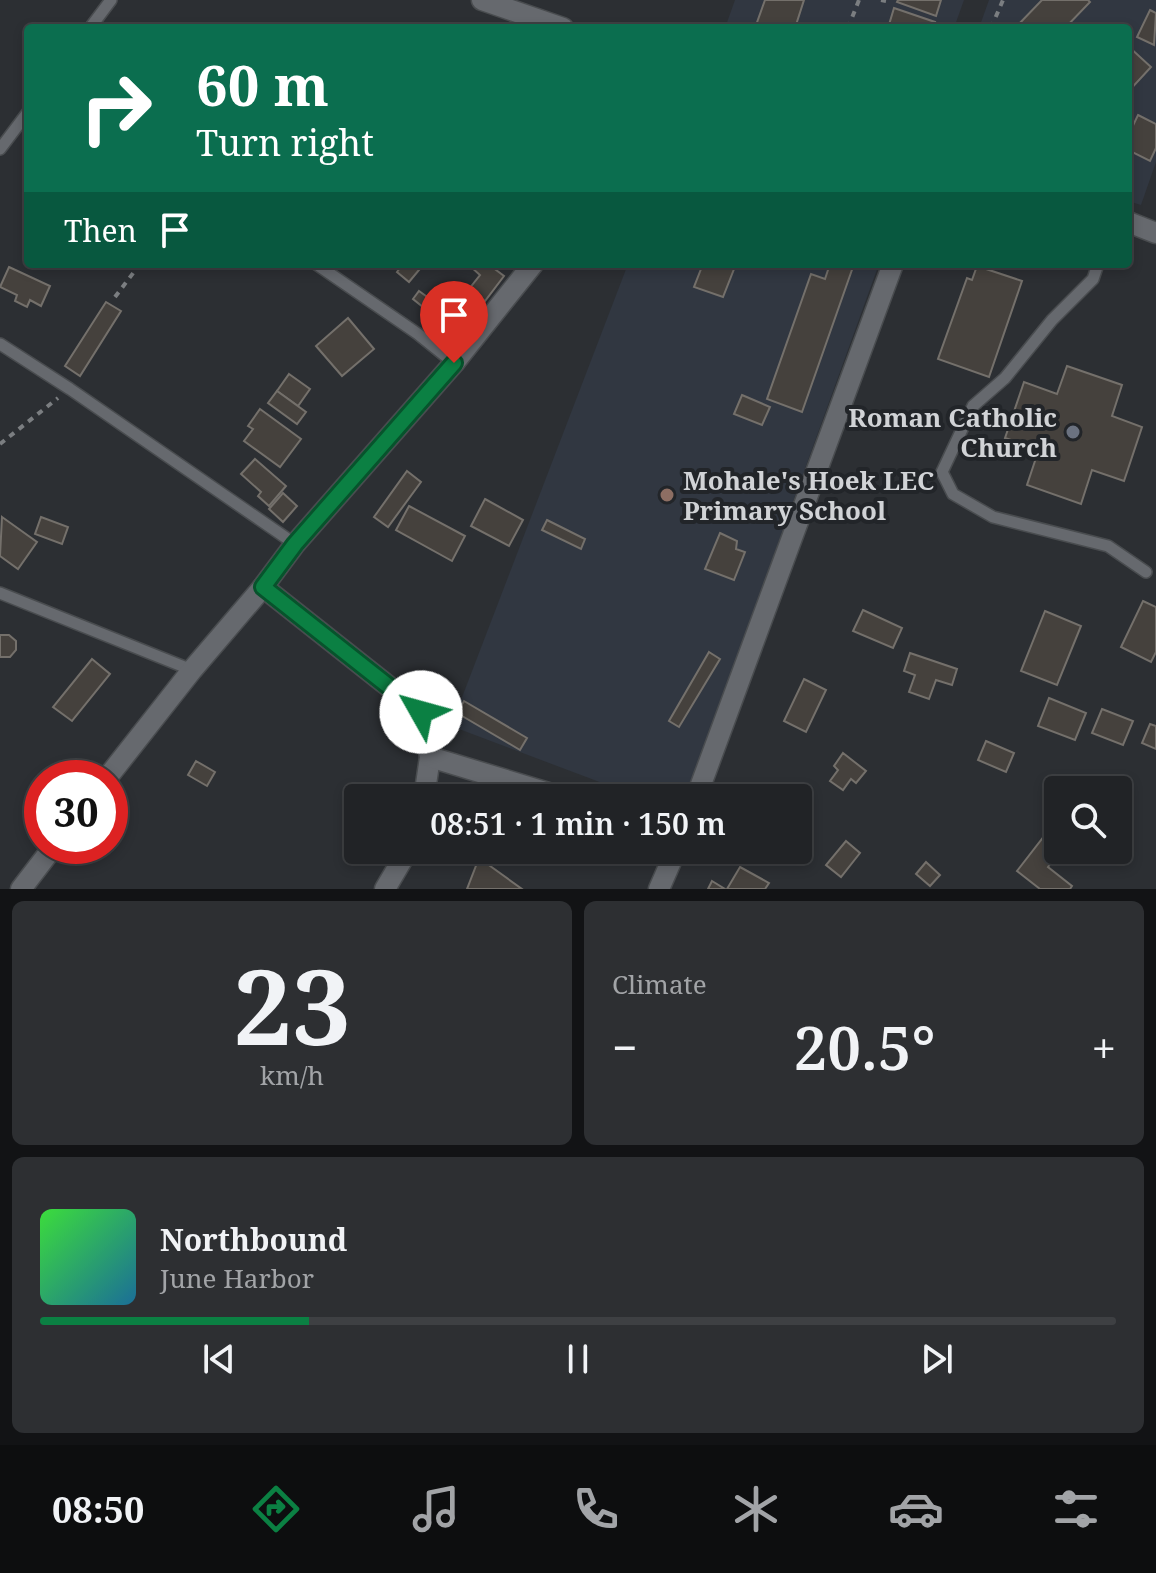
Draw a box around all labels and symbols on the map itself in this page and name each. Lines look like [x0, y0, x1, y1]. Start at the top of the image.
pin [420, 281, 488, 363]
place label: Roman Catholic Church [848, 399, 1057, 465]
marker: Roman Catholic Church [1064, 423, 1082, 441]
place label: Mohale's Hoek LEC Primary School [683, 462, 934, 528]
marker: Mohale's Hoek LEC Primary School [658, 486, 676, 504]
position arrow [379, 670, 463, 754]
speed limit sign: 30 [24, 760, 128, 864]

